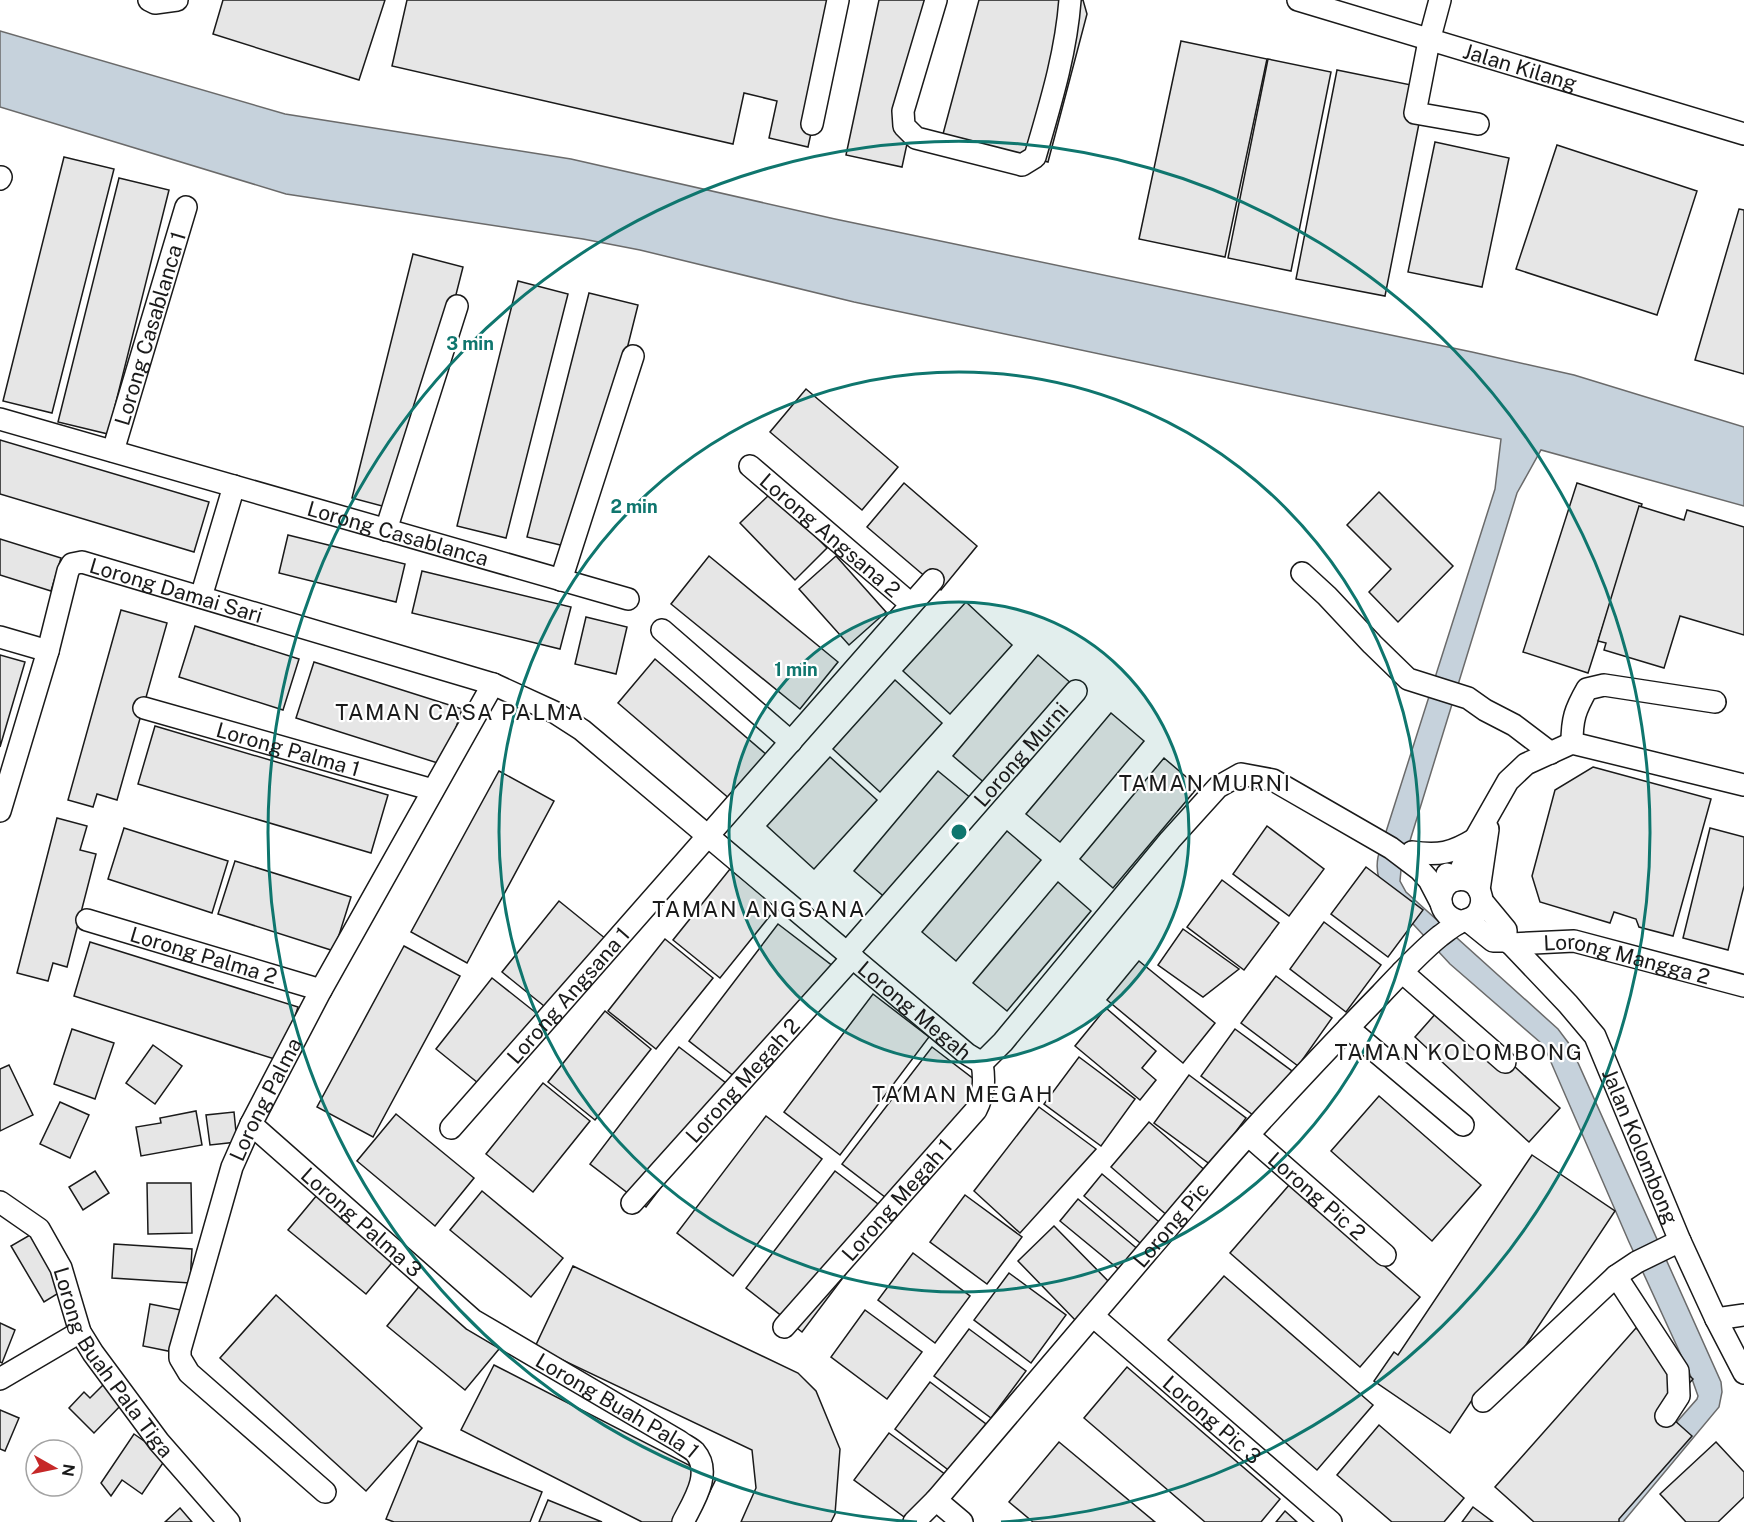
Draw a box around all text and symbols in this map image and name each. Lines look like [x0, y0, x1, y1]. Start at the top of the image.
street label: Jalan Kilang [1460, 38, 1580, 96]
street label: Lorong Casablanca 1 [109, 228, 190, 428]
text: 3 min [446, 333, 494, 354]
street label: Lorong Angsana 2 [755, 468, 906, 602]
street label: Lorong Casablanca [304, 495, 492, 571]
text: 2 min [610, 496, 658, 517]
street label: Lorong Damai Sari [87, 552, 266, 627]
text: 1 min [774, 659, 818, 680]
street label: Lorong Murni [968, 697, 1073, 812]
district label: TAMAN CASA PALMA [335, 699, 585, 725]
street label: Lorong Palma 1 [214, 717, 363, 781]
district label: TAMAN MURNI [1119, 770, 1291, 796]
centre of rings [949, 822, 969, 842]
district label: TAMAN ANGSANA [652, 896, 866, 922]
street label: Lorong Palma 2 [127, 921, 280, 989]
street label: Lorong Angsana 1 [501, 922, 635, 1068]
street label: Lorong Mangga 2 [1543, 928, 1713, 989]
street label: Lorong Megah [853, 955, 977, 1065]
street label: Lorong Megah 2 [680, 1013, 804, 1147]
street label: Lorong Palma [224, 1033, 306, 1165]
district label: TAMAN KOLOMBONG [1335, 1039, 1583, 1065]
street label: Jalan Kolombong [1597, 1065, 1684, 1228]
district label: TAMAN MEGAH [872, 1081, 1054, 1107]
street label: Lorong Megah 1 [836, 1134, 957, 1266]
street label: Lorong Pic 2 [1263, 1146, 1371, 1245]
street label: Lorong Palma 3 [296, 1162, 428, 1282]
street label: Lorong Pic [1127, 1177, 1214, 1272]
street label: Lorong Buah Pala Tiga [49, 1264, 179, 1462]
street label: Lorong Buah Pala 1 [531, 1347, 705, 1463]
street label: Lorong Pic 3 [1158, 1370, 1267, 1469]
north arrow [24, 1438, 84, 1498]
text: N [58, 1463, 79, 1478]

